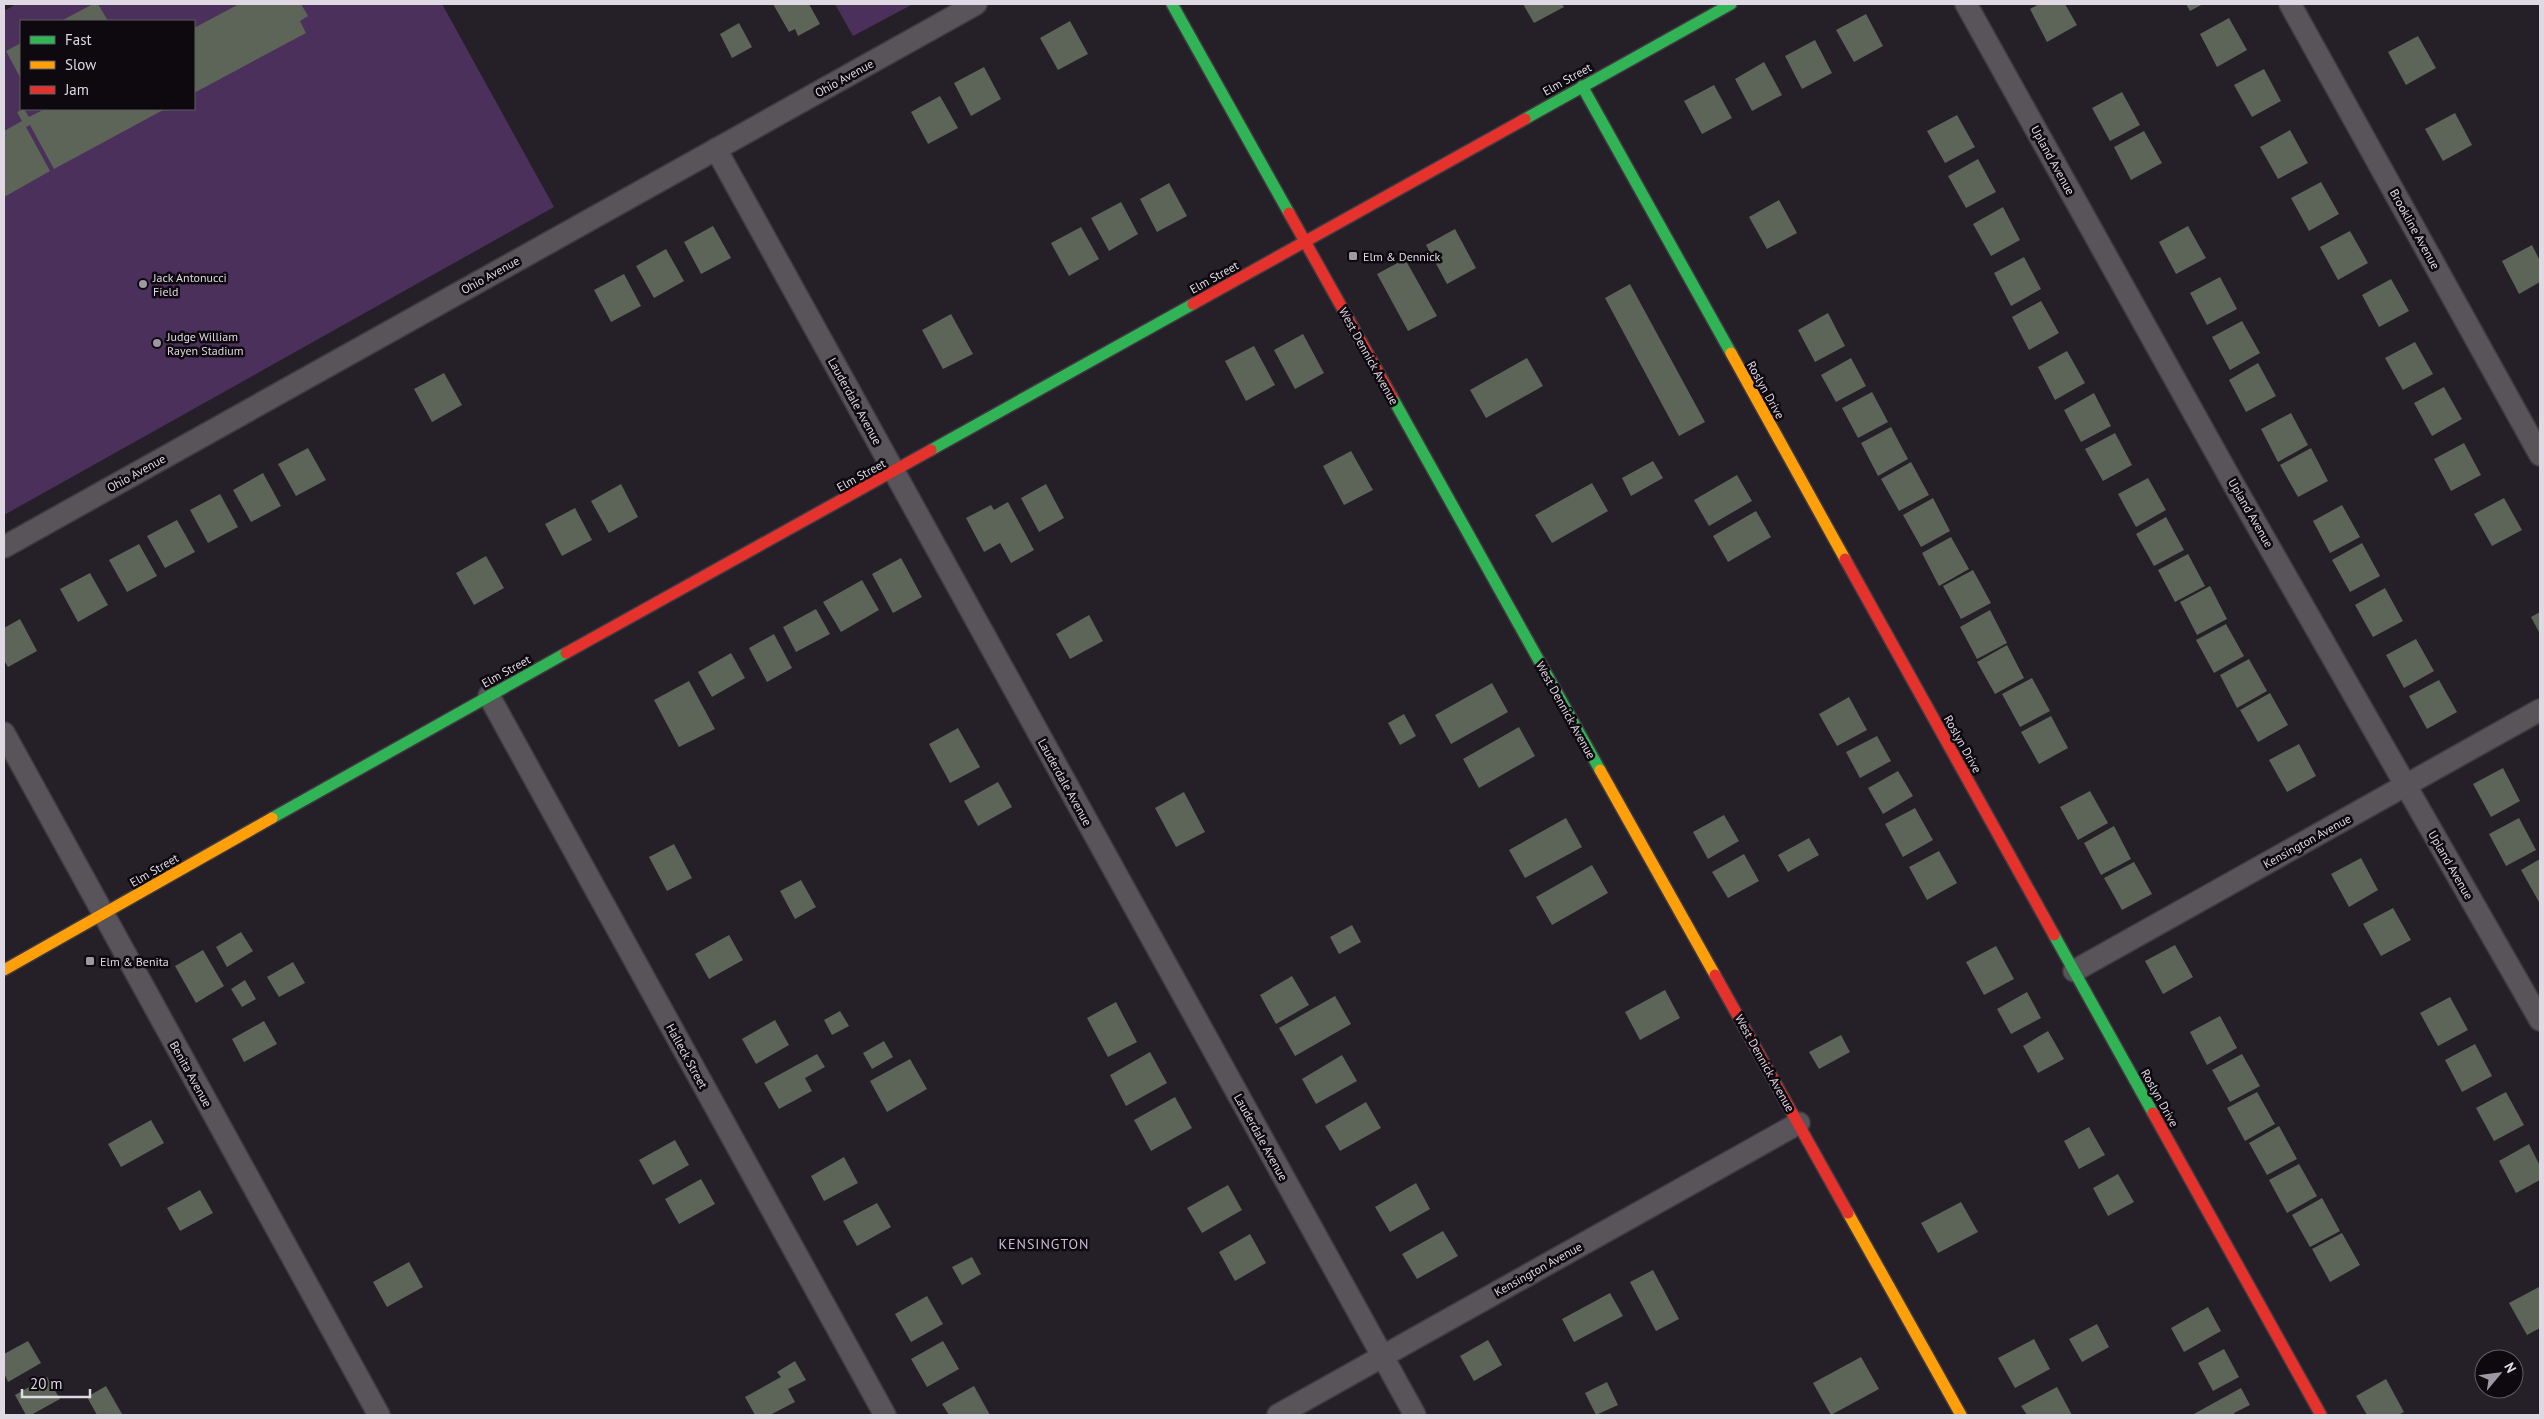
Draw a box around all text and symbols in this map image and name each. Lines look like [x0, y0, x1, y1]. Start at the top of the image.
legend [20, 20, 195, 110]
text: Fast [65, 30, 92, 49]
text: Slow [65, 55, 96, 74]
street label: Ohio Avenue [812, 56, 876, 100]
street label: Elm Street [1540, 59, 1594, 99]
text: Jam [64, 80, 89, 99]
street label: Upland Avenue [2028, 123, 2078, 197]
street label: Brookline Avenue [2387, 186, 2443, 272]
place label: Elm & Dennick [1363, 249, 1441, 264]
marker: Elm & Dennick [1347, 250, 1359, 262]
street label: Ohio Avenue [458, 253, 522, 297]
street label: Elm Street [1187, 257, 1241, 297]
place label: Jack Antonucci Field [152, 270, 227, 299]
marker: Jack Antonucci Field [137, 278, 149, 290]
street label: West Dennick Avenue [1336, 305, 1402, 407]
place label: Judge William Rayen Stadium [166, 329, 244, 358]
marker: Judge William Rayen Stadium [151, 337, 163, 349]
street label: Lauderdale Avenue [825, 355, 885, 447]
street label: Roslyn Drive [1744, 358, 1788, 422]
street label: Ohio Avenue [104, 451, 168, 495]
street label: Elm Street [834, 455, 888, 495]
street label: Upland Avenue [2225, 476, 2277, 550]
street label: Elm Street [479, 651, 533, 691]
street label: West Dennick Avenue [1533, 659, 1599, 761]
street label: Roslyn Drive [1941, 712, 1985, 776]
street label: Lauderdale Avenue [1035, 736, 1095, 828]
street label: Kensington Avenue [2261, 811, 2353, 871]
street label: Upland Avenue [2425, 828, 2477, 902]
street label: Elm Street [127, 850, 181, 890]
place label: Elm & Benita [100, 954, 169, 969]
marker: Elm & Benita [84, 955, 96, 967]
street label: West Dennick Avenue [1732, 1012, 1798, 1114]
street label: Halleck Street [663, 1021, 711, 1091]
street label: Benita Avenue [167, 1038, 215, 1110]
street label: Roslyn Drive [2138, 1066, 2182, 1130]
street label: Lauderdale Avenue [1231, 1091, 1291, 1183]
district label: KENSINGTON [998, 1235, 1090, 1253]
street label: Kensington Avenue [1492, 1239, 1584, 1299]
north arrow [2474, 1349, 2524, 1399]
text: N [2500, 1359, 2520, 1376]
scale bar [22, 1366, 90, 1398]
text: 20 m [30, 1374, 63, 1393]

